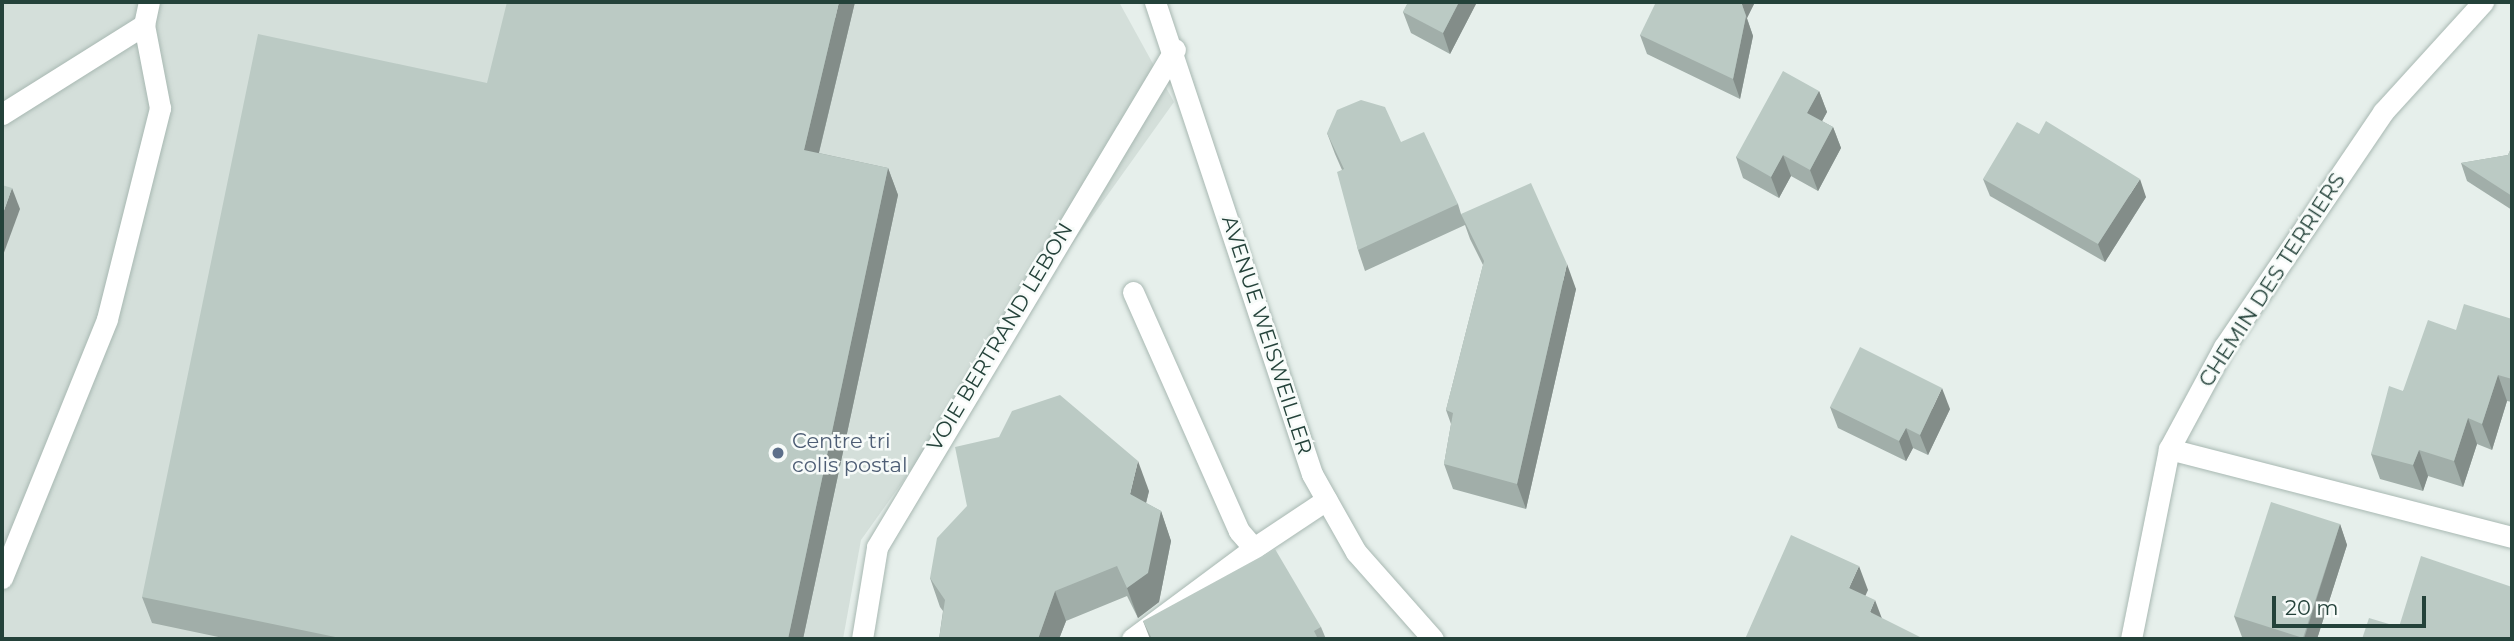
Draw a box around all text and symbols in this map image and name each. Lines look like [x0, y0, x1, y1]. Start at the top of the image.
street label: CHEMIN DES TERRIERS [2193, 168, 2351, 392]
street label: AVENUE WEISWEILLER [1216, 212, 1318, 458]
street label: VOIE BERTRAND LEBON [922, 218, 1078, 456]
place label: Centre tri colis postal [792, 428, 908, 478]
marker: Centre tri colis postal [770, 445, 786, 461]
scale bar [2276, 582, 2430, 626]
text: 20 m [2285, 595, 2339, 620]

